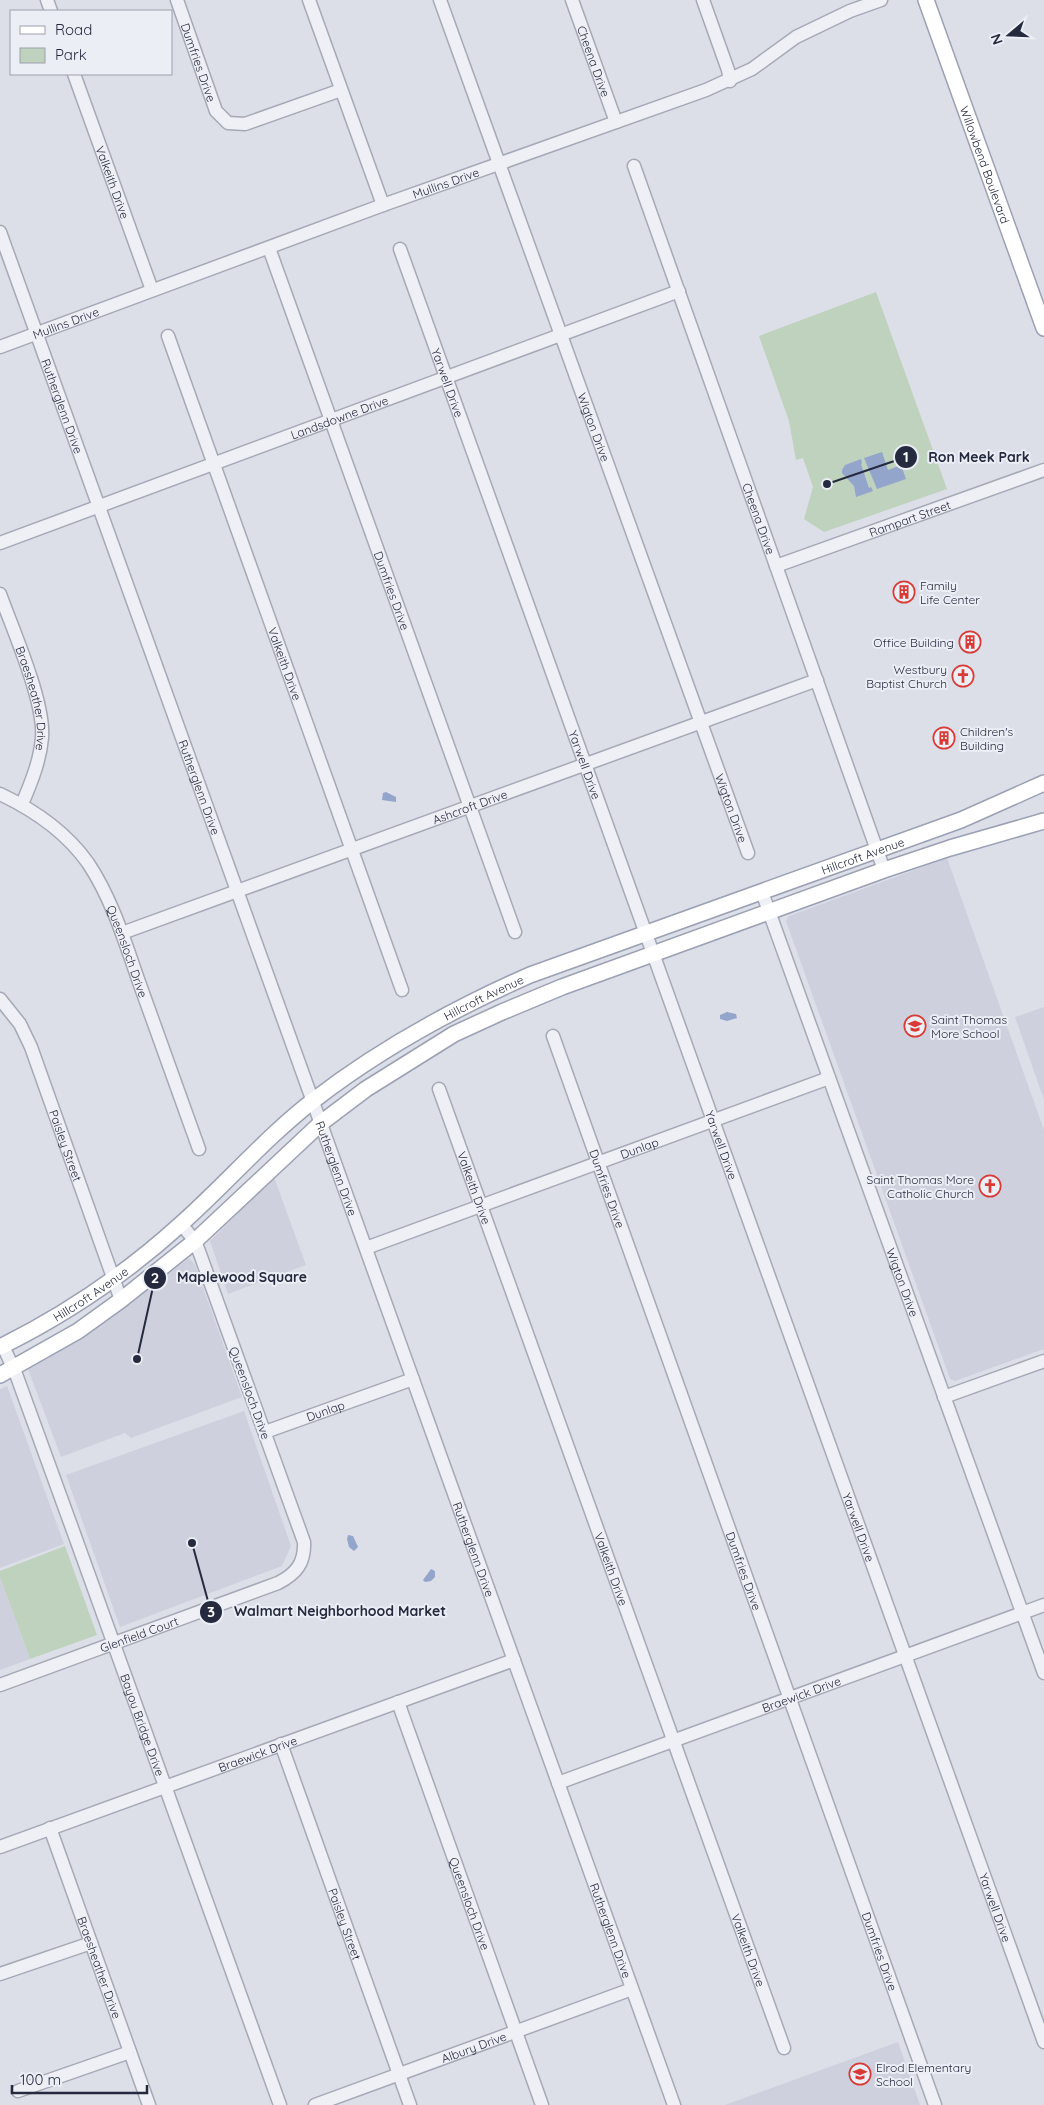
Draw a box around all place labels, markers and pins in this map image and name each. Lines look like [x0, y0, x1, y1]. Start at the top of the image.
callout: Ron Meek Park [893, 443, 1040, 472]
place label: Family Life Center [920, 578, 980, 607]
building icon: Family Life Center [892, 580, 916, 604]
building icon: Office Building [958, 630, 982, 654]
place label: Office Building [873, 635, 954, 650]
place label: Westbury Baptist Church [866, 662, 947, 691]
church icon: Westbury Baptist Church [951, 664, 975, 688]
place label: Children's Building [960, 724, 1014, 753]
building icon: Children's Building [932, 726, 956, 750]
place label: Saint Thomas More School [931, 1012, 1007, 1041]
school or university icon: Saint Thomas More School [903, 1014, 927, 1038]
place label: Saint Thomas More Catholic Church [866, 1172, 974, 1201]
church icon: Saint Thomas More Catholic Church [978, 1174, 1002, 1198]
callout: Maplewood Square [142, 1263, 318, 1292]
callout: Walmart Neighborhood Market [199, 1597, 456, 1626]
place label: Elrod Elementary School [876, 2060, 971, 2089]
school or university icon: Elrod Elementary School [848, 2062, 872, 2086]

